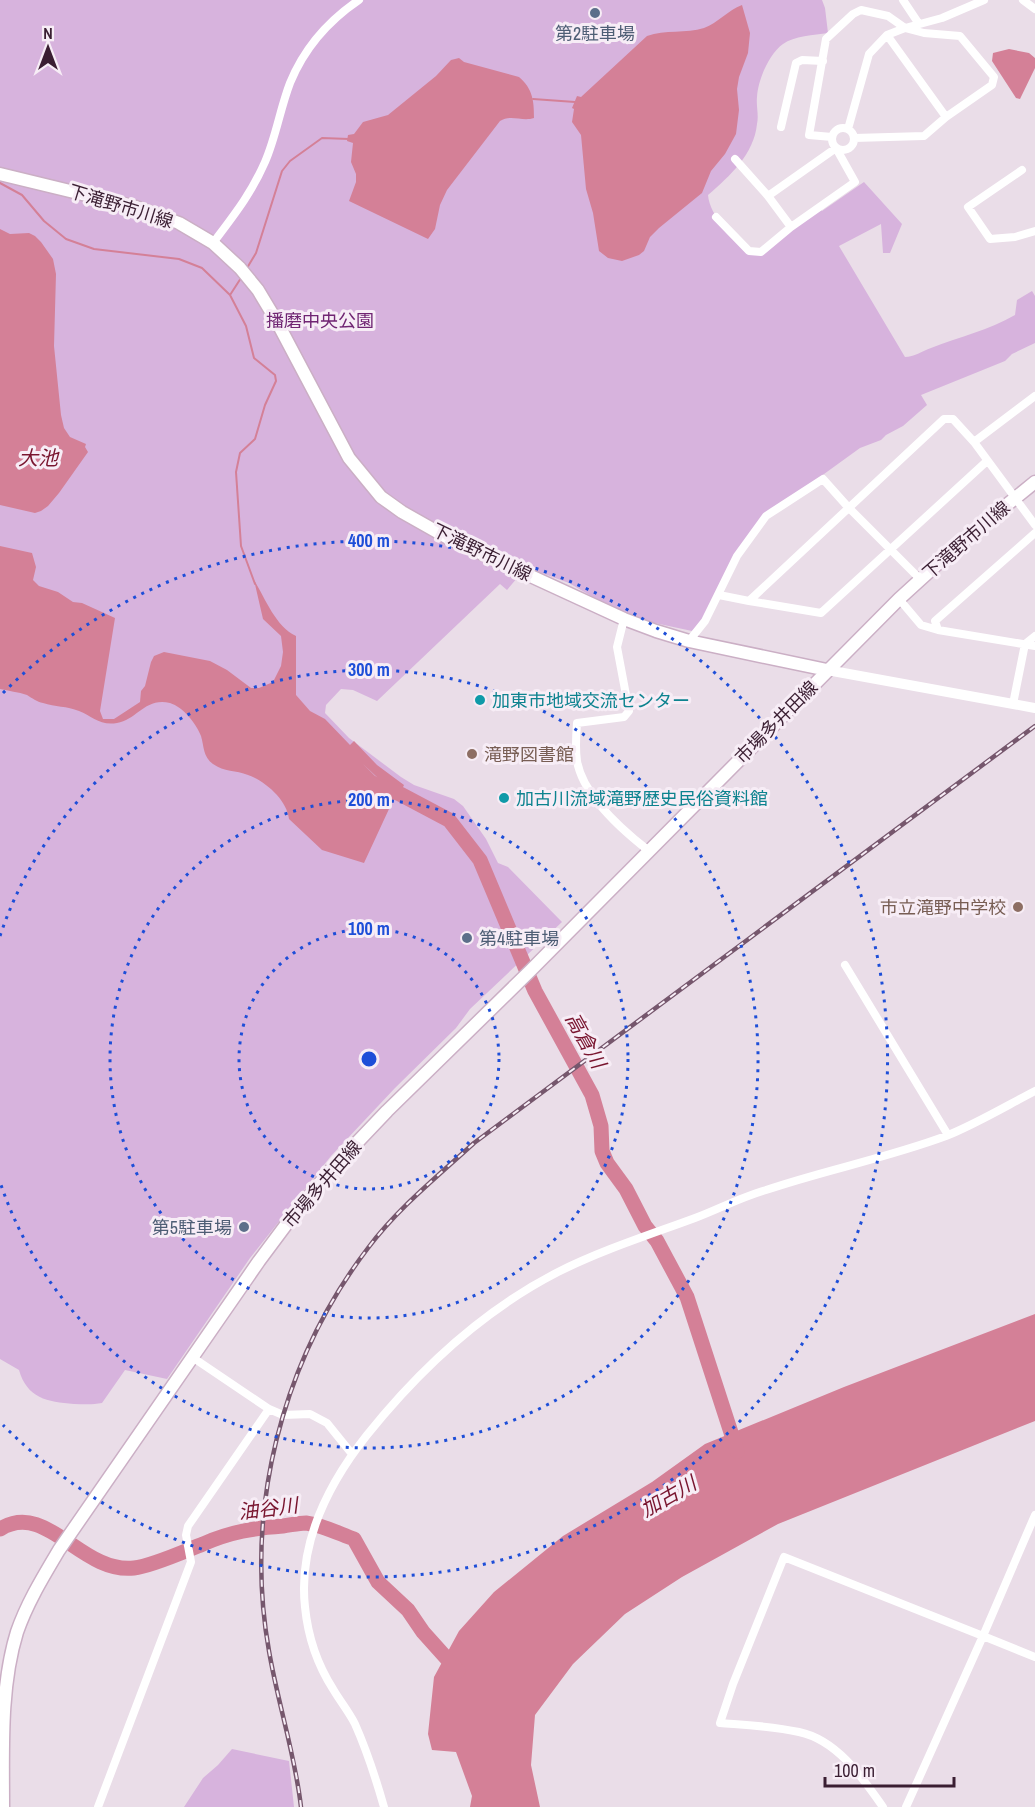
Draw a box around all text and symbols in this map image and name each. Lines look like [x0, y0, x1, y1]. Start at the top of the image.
marker: 第2駐車場 [588, 6, 602, 20]
north arrow [18, 18, 78, 78]
place label: 第2駐車場 [555, 21, 635, 46]
text: N [43, 22, 53, 44]
street label: 下滝野市川線 [66, 178, 176, 234]
park label: 播磨中央公園 [266, 308, 374, 333]
water label: 大池 [18, 444, 60, 471]
street label: 下滝野市川線 [917, 495, 1015, 585]
street label: 下滝野市川線 [428, 517, 536, 587]
text: 400 m [348, 528, 390, 553]
text: 300 m [348, 657, 390, 682]
street label: 市場多井田線 [729, 675, 823, 769]
place label: 加東市地域交流センター [492, 688, 690, 713]
marker: 加東市地域交流センター [473, 693, 487, 707]
place label: 滝野図書館 [484, 742, 574, 767]
marker: 滝野図書館 [465, 747, 479, 761]
place label: 加古川流域滝野歴史民俗資料館 [516, 786, 768, 811]
text: 200 m [348, 787, 390, 812]
marker: 加古川流域滝野歴史民俗資料館 [497, 791, 511, 805]
place label: 市立滝野中学校 [880, 895, 1006, 920]
marker: 市立滝野中学校 [1011, 900, 1025, 914]
text: 100 m [348, 916, 390, 941]
place label: 第4駐車場 [479, 926, 559, 951]
marker: 第4駐車場 [460, 931, 474, 945]
water label: 高倉川 [560, 1007, 613, 1075]
centre of rings [359, 1049, 379, 1069]
street label: 市場多井田線 [277, 1135, 367, 1233]
place label: 第5駐車場 [152, 1215, 232, 1240]
marker: 第5駐車場 [237, 1220, 251, 1234]
water label: 加古川 [635, 1468, 702, 1523]
water label: 油谷川 [237, 1491, 301, 1525]
scale bar [825, 1750, 954, 1788]
text: 100 m [834, 1758, 875, 1783]

